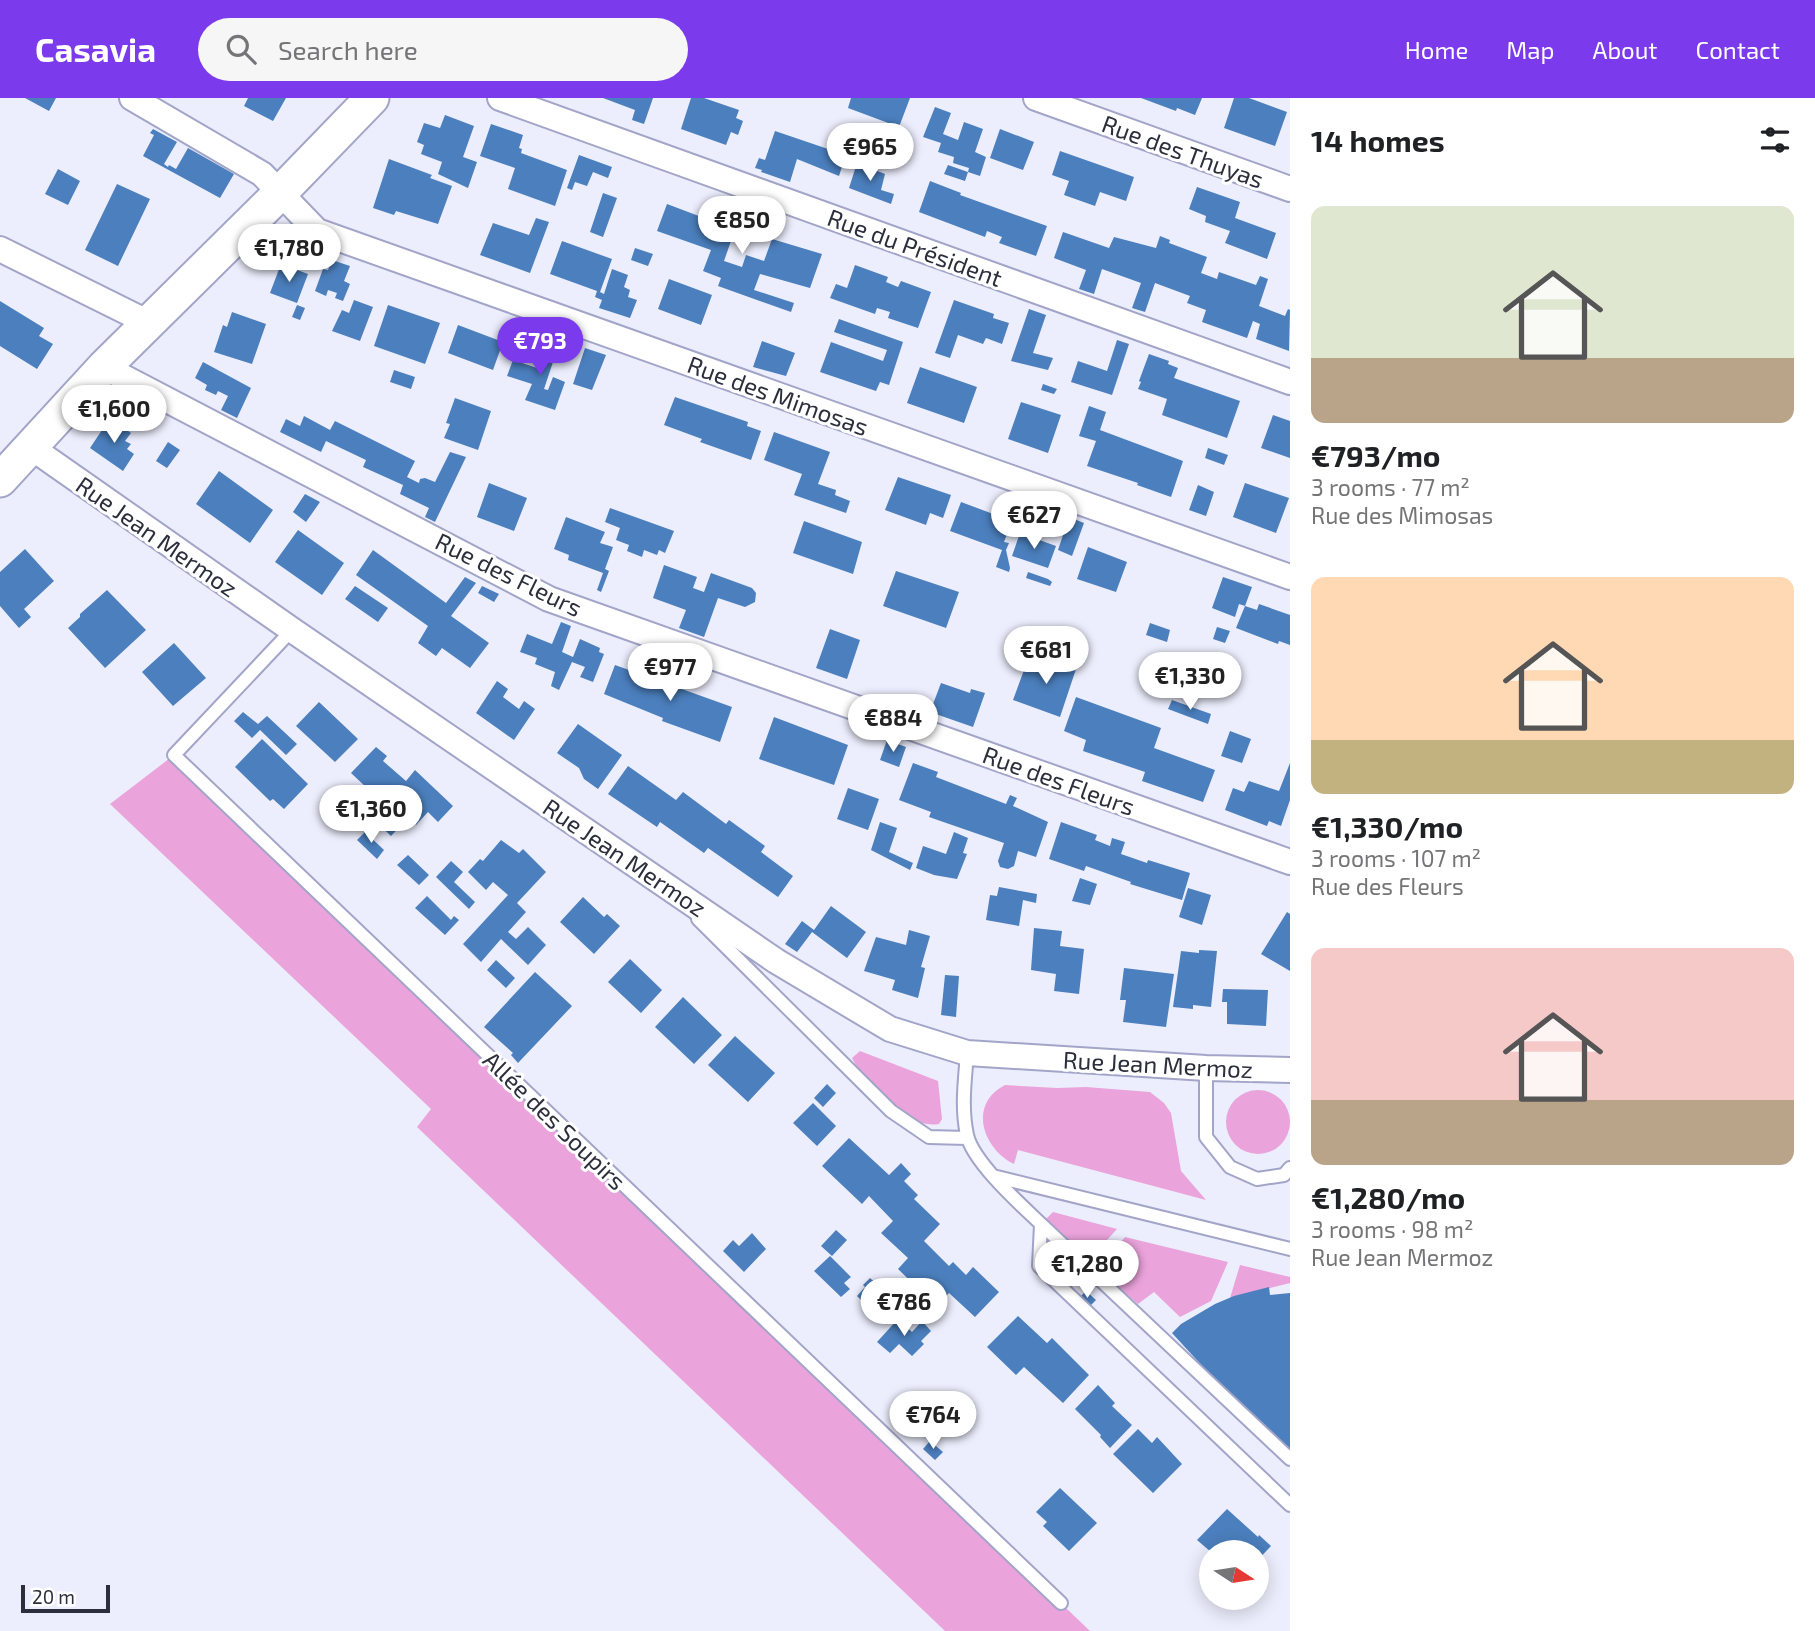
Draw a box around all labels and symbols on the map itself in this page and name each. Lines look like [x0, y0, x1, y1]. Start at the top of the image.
street label: Rue des Thuyas [1098, 108, 1268, 194]
pin: €965 [829, 123, 911, 183]
pin: €850 [701, 197, 783, 256]
street label: Rue du Président [824, 202, 1006, 292]
pin: €1,780 [232, 225, 346, 284]
pin: €793 [499, 317, 581, 377]
street label: Rue des Mimosas [684, 349, 872, 441]
pin: €1,600 [57, 386, 171, 445]
street label: Rue Jean Mermoz [71, 470, 243, 602]
pin: €627 [993, 491, 1075, 551]
street label: Rue des Fleurs [431, 526, 587, 622]
pin: €681 [1005, 626, 1087, 686]
pin: €977 [629, 644, 711, 703]
pin: €1,330 [1133, 652, 1247, 712]
pin: €884 [852, 694, 934, 754]
street label: Rue des Fleurs [979, 739, 1139, 821]
pin: €1,360 [314, 786, 428, 845]
street label: Rue Jean Mermoz [538, 792, 712, 922]
street label: Allée des Soupirs [478, 1045, 632, 1195]
street label: Rue Jean Mermoz [1062, 1045, 1254, 1083]
pin: €1,280 [1030, 1240, 1144, 1300]
pin: €786 [863, 1278, 945, 1338]
pin: €764 [892, 1392, 974, 1451]
north arrow [1199, 1540, 1269, 1610]
scale bar [21, 1582, 110, 1614]

